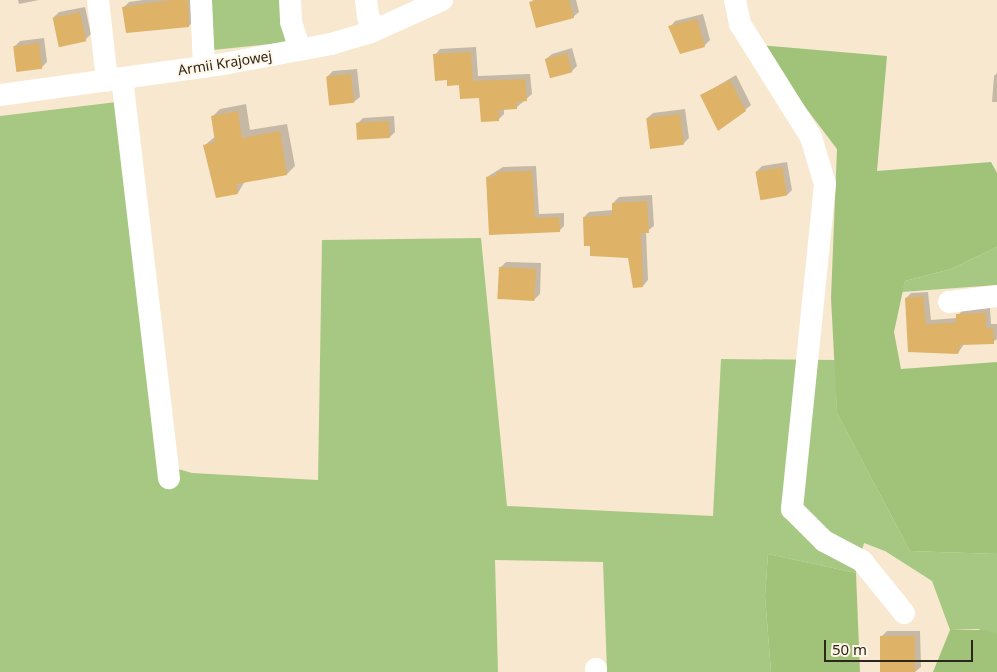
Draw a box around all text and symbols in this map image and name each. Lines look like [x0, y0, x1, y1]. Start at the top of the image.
street label: Armii Krajowej [177, 47, 273, 79]
scale bar [827, 630, 976, 662]
text: 50 m [832, 639, 867, 659]

